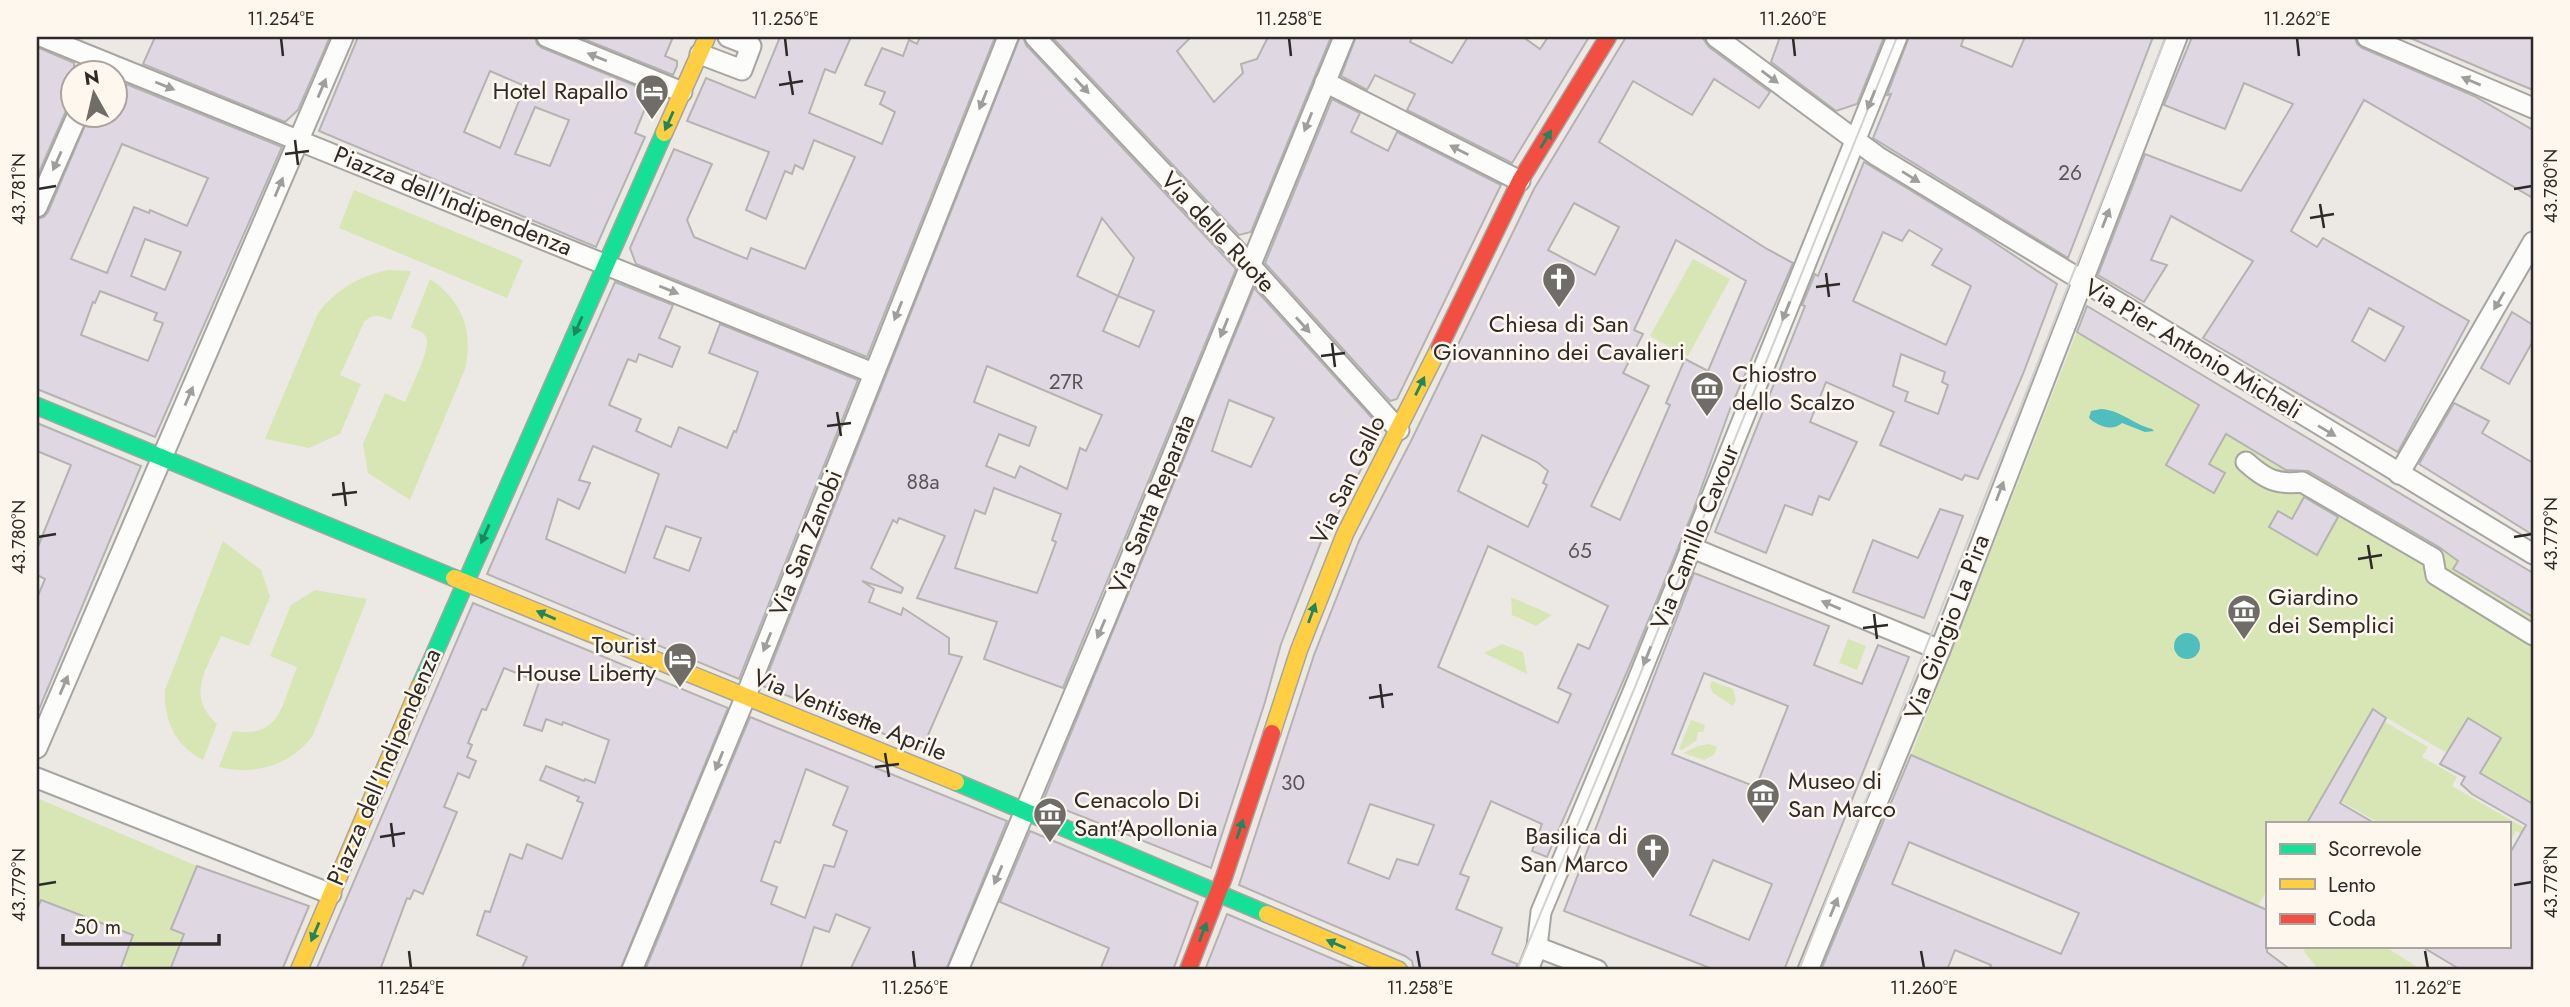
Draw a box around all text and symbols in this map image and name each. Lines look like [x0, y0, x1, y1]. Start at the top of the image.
text: 11.254°E [247, 6, 315, 32]
text: 11.256°E [751, 6, 819, 32]
text: 11.258°E [1256, 6, 1322, 32]
text: 11.260°E [1759, 6, 1827, 32]
text: 11.262°E [2263, 6, 2331, 32]
one-way arrow [586, 51, 607, 62]
north arrow [60, 60, 130, 130]
text: N [82, 63, 101, 92]
one-way arrow [1761, 70, 1779, 85]
hotel icon: Hotel Rapallo [633, 72, 671, 121]
place label: Hotel Rapallo [493, 73, 628, 108]
one-way arrow [2460, 75, 2481, 86]
one-way arrow [316, 77, 327, 98]
one-way arrow [1073, 78, 1090, 95]
one-way arrow [154, 81, 175, 92]
one-way arrow [977, 90, 988, 111]
one-way arrow [1865, 90, 1877, 110]
one-way arrow [663, 111, 674, 132]
one-way arrow [1303, 112, 1314, 133]
one-way arrow [1539, 130, 1552, 149]
street label: Piazza dell'Indipendenza [329, 137, 578, 264]
one-way arrow [1449, 145, 1469, 156]
text: 43.780°N [2538, 149, 2564, 223]
one-way arrow [51, 151, 63, 171]
text: 43.781°N [6, 153, 32, 225]
house number: 26 [2058, 158, 2082, 188]
street label: Via delle Ruote [1153, 163, 1284, 300]
one-way arrow [1902, 171, 1921, 184]
one-way arrow [273, 177, 285, 197]
one-way arrow [2100, 207, 2111, 228]
church icon: Chiesa di San Giovannino dei Cavalieri [1540, 260, 1578, 309]
street label: Via Pier Antonio Micheli [2078, 270, 2309, 428]
one-way arrow [658, 284, 679, 295]
one-way arrow [2493, 291, 2505, 310]
one-way arrow [893, 301, 904, 322]
one-way arrow [1780, 301, 1791, 322]
place label: Chiesa di San Giovannino dei Cavalieri [1433, 306, 1685, 369]
one-way arrow [572, 316, 584, 336]
one-way arrow [1295, 316, 1311, 333]
one-way arrow [1218, 317, 1229, 338]
place label: Chiostro dello Scalzo [1732, 356, 1855, 419]
house number: 27R [1049, 367, 1084, 397]
museum icon: Chiostro dello Scalzo [1688, 369, 1726, 418]
one-way arrow [1415, 376, 1426, 396]
one-way arrow [183, 386, 195, 406]
street label: Via Santa Reparata [1100, 409, 1203, 599]
street label: Via San Gallo [1301, 409, 1394, 550]
one-way arrow [2318, 425, 2337, 437]
street label: Via Camillo Cavour [1641, 438, 1748, 635]
street label: Via San Zanobi [760, 464, 851, 621]
house number: 88a [906, 467, 940, 497]
one-way arrow [1995, 481, 2006, 502]
text: 43.779°N [2538, 497, 2564, 571]
text: 43.780°N [6, 500, 32, 574]
one-way arrow [479, 524, 491, 544]
street label: Via Giorgio La Pira [1895, 529, 1998, 724]
house number: 65 [1568, 536, 1592, 566]
place label: Giardino dei Semplici [2268, 579, 2395, 642]
museum icon: Giardino dei Semplici [2225, 592, 2263, 641]
one-way arrow [1821, 599, 1842, 610]
one-way arrow [1307, 603, 1318, 624]
one-way arrow [535, 610, 556, 621]
one-way arrow [1095, 619, 1107, 639]
place label: Tourist House Liberty [516, 627, 656, 690]
one-way arrow [762, 631, 773, 652]
hotel icon: Tourist House Liberty [661, 640, 699, 689]
street label: Piazza dell'Indipendenza [318, 643, 449, 891]
one-way arrow [1642, 645, 1653, 666]
street label: Via Ventisette Aprile [748, 660, 953, 769]
one-way arrow [58, 675, 70, 695]
one-way arrow [713, 750, 724, 771]
place label: Museo di San Marco [1788, 763, 1896, 826]
house number: 30 [1281, 768, 1305, 798]
museum icon: Museo di San Marco [1744, 776, 1782, 825]
place label: Cenacolo Di Sant'Apollonia [1074, 782, 1217, 845]
museum icon: Cenacolo Di Sant'Apollonia [1031, 795, 1069, 844]
one-way arrow [1235, 818, 1246, 839]
place label: Basilica di San Marco [1520, 818, 1628, 881]
legend [2266, 822, 2510, 948]
church icon: Basilica di San Marco [1634, 831, 1672, 880]
text: Scorrevole [2328, 834, 2422, 864]
text: 43.778°N [2538, 845, 2564, 919]
text: 43.779°N [6, 848, 32, 922]
one-way arrow [992, 864, 1003, 885]
text: Lento [2328, 870, 2376, 900]
one-way arrow [1828, 896, 1839, 917]
scale bar [63, 902, 219, 946]
text: Coda [2328, 904, 2376, 934]
text: 50 m [74, 912, 121, 942]
one-way arrow [1197, 921, 1208, 942]
one-way arrow [309, 922, 320, 943]
one-way arrow [1326, 938, 1346, 950]
text: 11.254°E [377, 975, 445, 1001]
text: 11.256°E [881, 975, 949, 1001]
text: 11.258°E [1387, 975, 1453, 1001]
text: 11.260°E [1890, 975, 1958, 1001]
text: 11.262°E [2394, 975, 2462, 1001]

